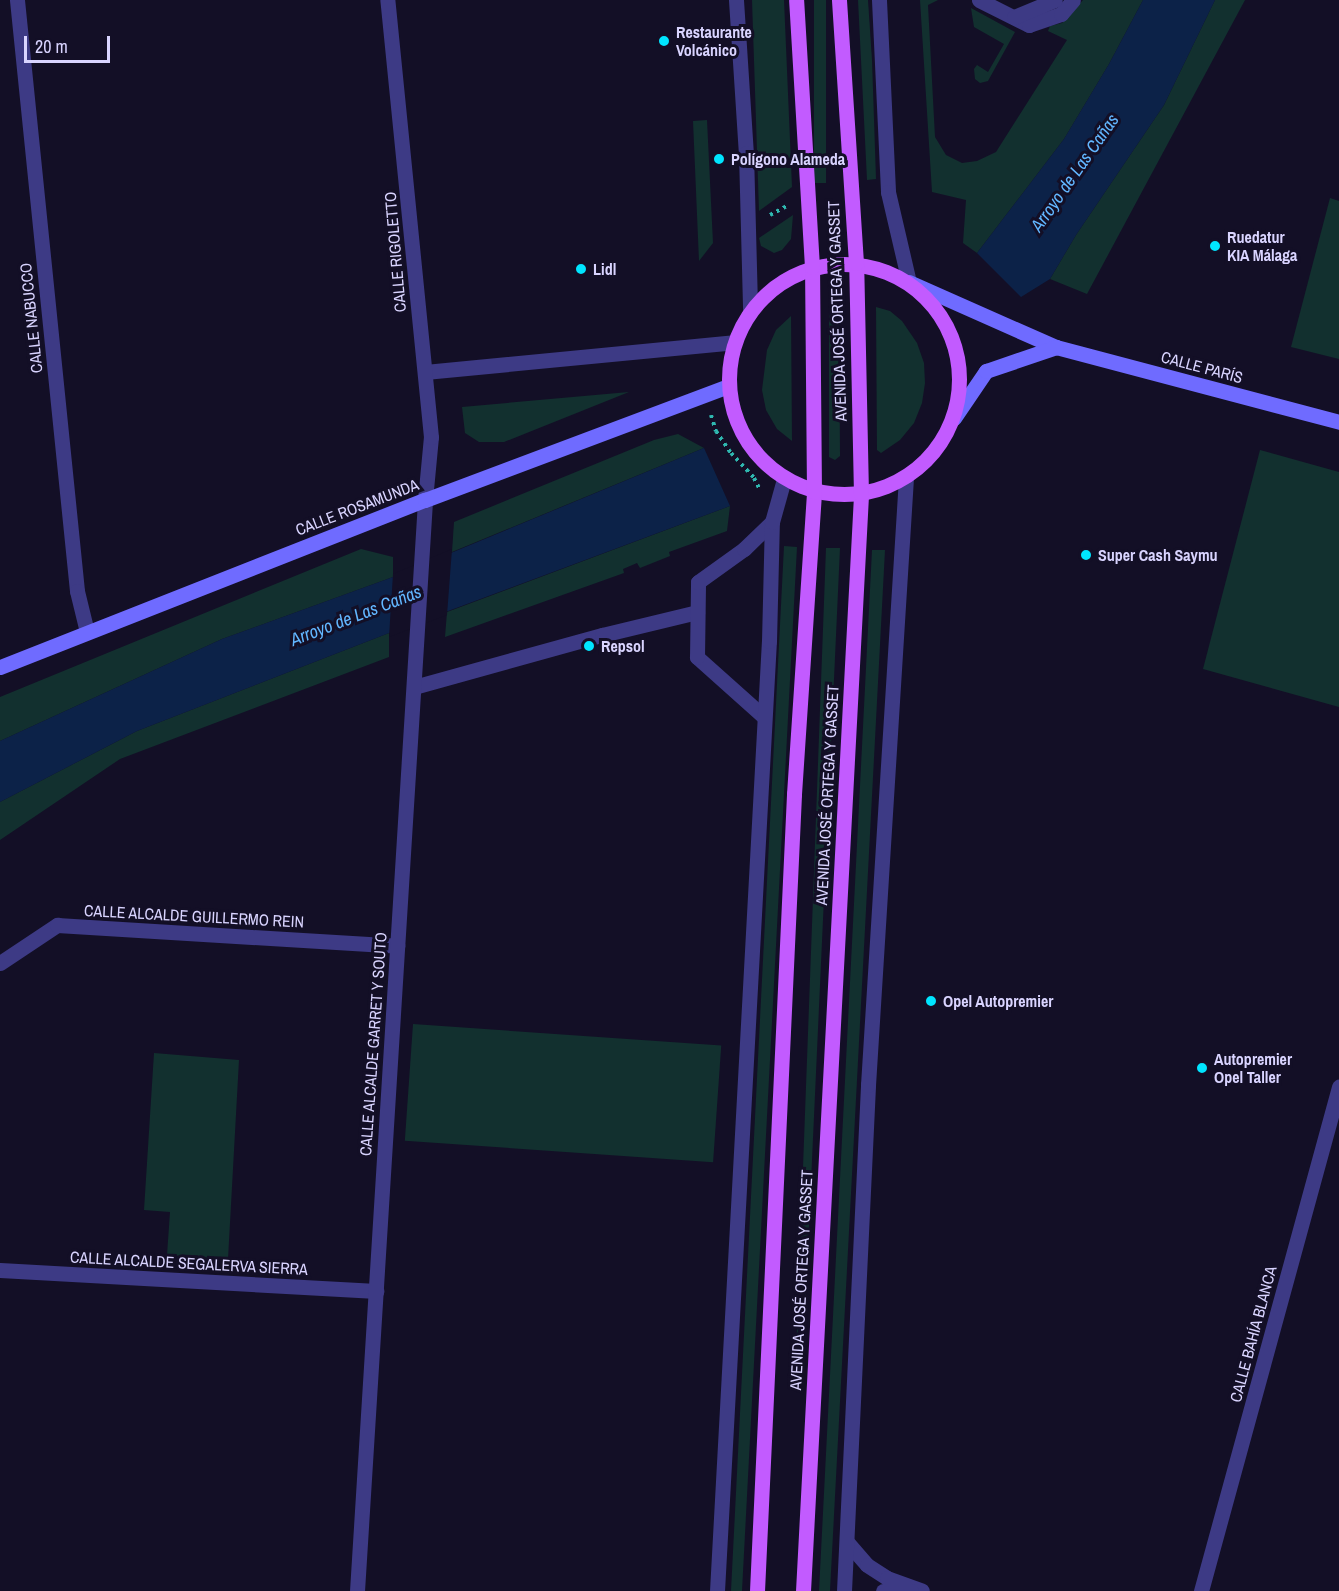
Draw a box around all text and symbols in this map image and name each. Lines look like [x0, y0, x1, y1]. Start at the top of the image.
place label: Restaurante Volcánico [676, 22, 752, 60]
scale bar [27, 24, 112, 62]
text: 20 m [35, 34, 68, 59]
marker: Restaurante Volcánico [657, 34, 671, 48]
water label: Arroyo de Las Cañas [1026, 110, 1124, 236]
place label: Polígono Alameda [731, 149, 845, 169]
marker: Polígono Alameda [712, 152, 726, 166]
street label: CALLE RIGOLETTO [380, 191, 410, 313]
street label: AVENIDA JOSÉ ORTEGA Y GASSET [824, 199, 850, 423]
place label: Ruedatur KIA Málaga [1227, 227, 1298, 265]
marker: Ruedatur KIA Málaga [1208, 239, 1222, 253]
place label: Lidl [593, 259, 616, 279]
street label: CALLE NABUCCO [16, 262, 46, 374]
marker: Lidl [574, 262, 588, 276]
street label: CALLE PARÍS [1159, 347, 1245, 387]
street label: CALLE ROSAMUNDA [293, 475, 421, 539]
place label: Super Cash Saymu [1098, 545, 1218, 565]
marker: Super Cash Saymu [1079, 548, 1093, 562]
water label: Arroyo de Las Cañas [287, 581, 425, 651]
place label: Repsol [601, 636, 645, 656]
marker: Repsol [582, 639, 596, 653]
street label: AVENIDA JOSÉ ORTEGA Y GASSET [812, 683, 842, 907]
street label: CALLE ALCALDE GUILLERMO REIN [83, 901, 305, 931]
street label: CALLE ALCALDE GARRET Y SOUTO [356, 931, 390, 1157]
place label: Opel Autopremier [943, 991, 1054, 1011]
marker: Opel Autopremier [924, 994, 938, 1008]
place label: Autopremier Opel Taller [1214, 1049, 1292, 1087]
marker: Autopremier Opel Taller [1195, 1061, 1209, 1075]
street label: AVENIDA JOSÉ ORTEGA Y GASSET [786, 1168, 816, 1392]
street label: CALLE ALCALDE SEGALERVA SIERRA [69, 1247, 309, 1279]
street label: CALLE BAHÍA BLANCA [1226, 1264, 1280, 1404]

